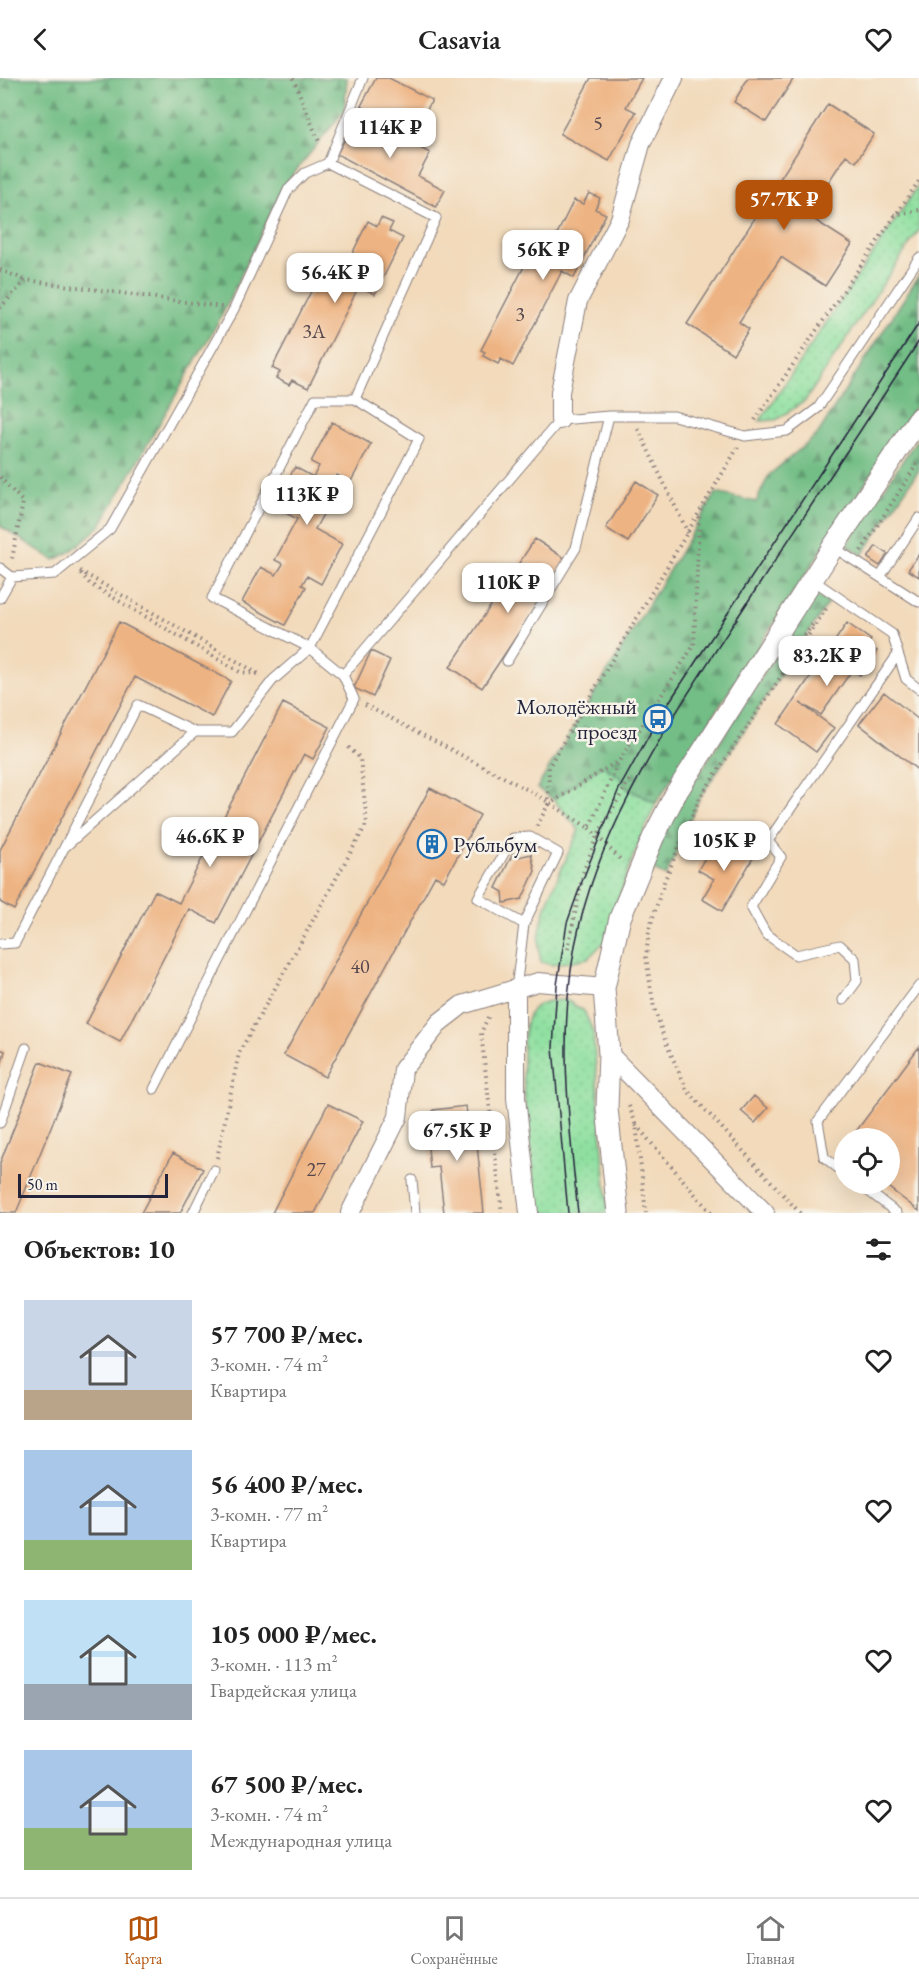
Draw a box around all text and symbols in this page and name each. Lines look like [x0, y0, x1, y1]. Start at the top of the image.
text: Casavia [418, 22, 501, 57]
icon: back [24, 23, 57, 56]
icon: heart [862, 23, 895, 56]
pin: 114K ₽ [341, 108, 439, 159]
house number: 5 [593, 110, 603, 136]
text: 114K ₽ [358, 114, 422, 140]
pin: 57.7K ₽ [729, 180, 839, 231]
text: 57.7K ₽ [750, 186, 818, 212]
pin: 56K ₽ [501, 230, 585, 281]
text: 56K ₽ [516, 236, 570, 262]
pin: 56.4K ₽ [280, 253, 390, 304]
text: 56.4K ₽ [301, 259, 369, 285]
house number: 3 [515, 301, 525, 327]
house number: 3А [302, 318, 326, 344]
pin: 113K ₽ [258, 475, 356, 526]
text: 113K ₽ [275, 481, 339, 507]
pin: 110K ₽ [459, 563, 557, 614]
text: 110K ₽ [476, 569, 540, 595]
pin: 83.2K ₽ [772, 636, 882, 687]
text: 83.2K ₽ [793, 642, 861, 668]
place label: Молодёжный проезд [516, 692, 637, 746]
bus stop icon: Молодёжный проезд [642, 703, 674, 735]
pin: 46.6K ₽ [155, 817, 265, 868]
pin: 105K ₽ [675, 821, 773, 872]
text: 46.6K ₽ [176, 823, 244, 849]
text: 105K ₽ [692, 827, 756, 853]
building icon: Рубльбум [416, 828, 448, 860]
place label: Рубльбум [453, 830, 538, 859]
house number: 40 [350, 953, 370, 979]
pin: 67.5K ₽ [402, 1111, 512, 1162]
text: 67.5K ₽ [423, 1117, 491, 1143]
map controls [834, 1128, 900, 1194]
button: locate [834, 1128, 900, 1194]
house number: 27 [306, 1156, 326, 1182]
scale bar [18, 1171, 168, 1198]
text: 50 m [27, 1174, 58, 1195]
text: Объектов: 10 [24, 1232, 175, 1266]
icon: filters [862, 1233, 895, 1266]
text: 57 700 ₽/мес. [210, 1317, 363, 1351]
icon: home [72, 1324, 144, 1396]
icon: heart [862, 1344, 895, 1377]
text: 3-комн. · 74 m² [210, 1351, 328, 1377]
text: Квартира [210, 1377, 287, 1403]
text: 56 400 ₽/мес. [210, 1467, 363, 1501]
icon: home [72, 1474, 144, 1546]
icon: heart [862, 1494, 895, 1527]
text: 3-комн. · 77 m² [210, 1501, 328, 1527]
text: Квартира [210, 1527, 287, 1553]
text: 105 000 ₽/мес. [210, 1617, 377, 1651]
icon: home [72, 1624, 144, 1696]
icon: heart [862, 1644, 895, 1677]
text: 3-комн. · 113 m² [210, 1651, 338, 1677]
text: Гвардейская улица [210, 1677, 357, 1703]
text: 67 500 ₽/мес. [210, 1767, 363, 1801]
icon: home [72, 1774, 144, 1846]
icon: heart [862, 1794, 895, 1827]
text: 3-комн. · 74 m² [210, 1801, 328, 1827]
text: Международная улица [210, 1827, 392, 1853]
tab: Карта [124, 1912, 162, 1969]
tab: Сохранённые [411, 1912, 498, 1969]
tab: Главная [746, 1912, 795, 1969]

